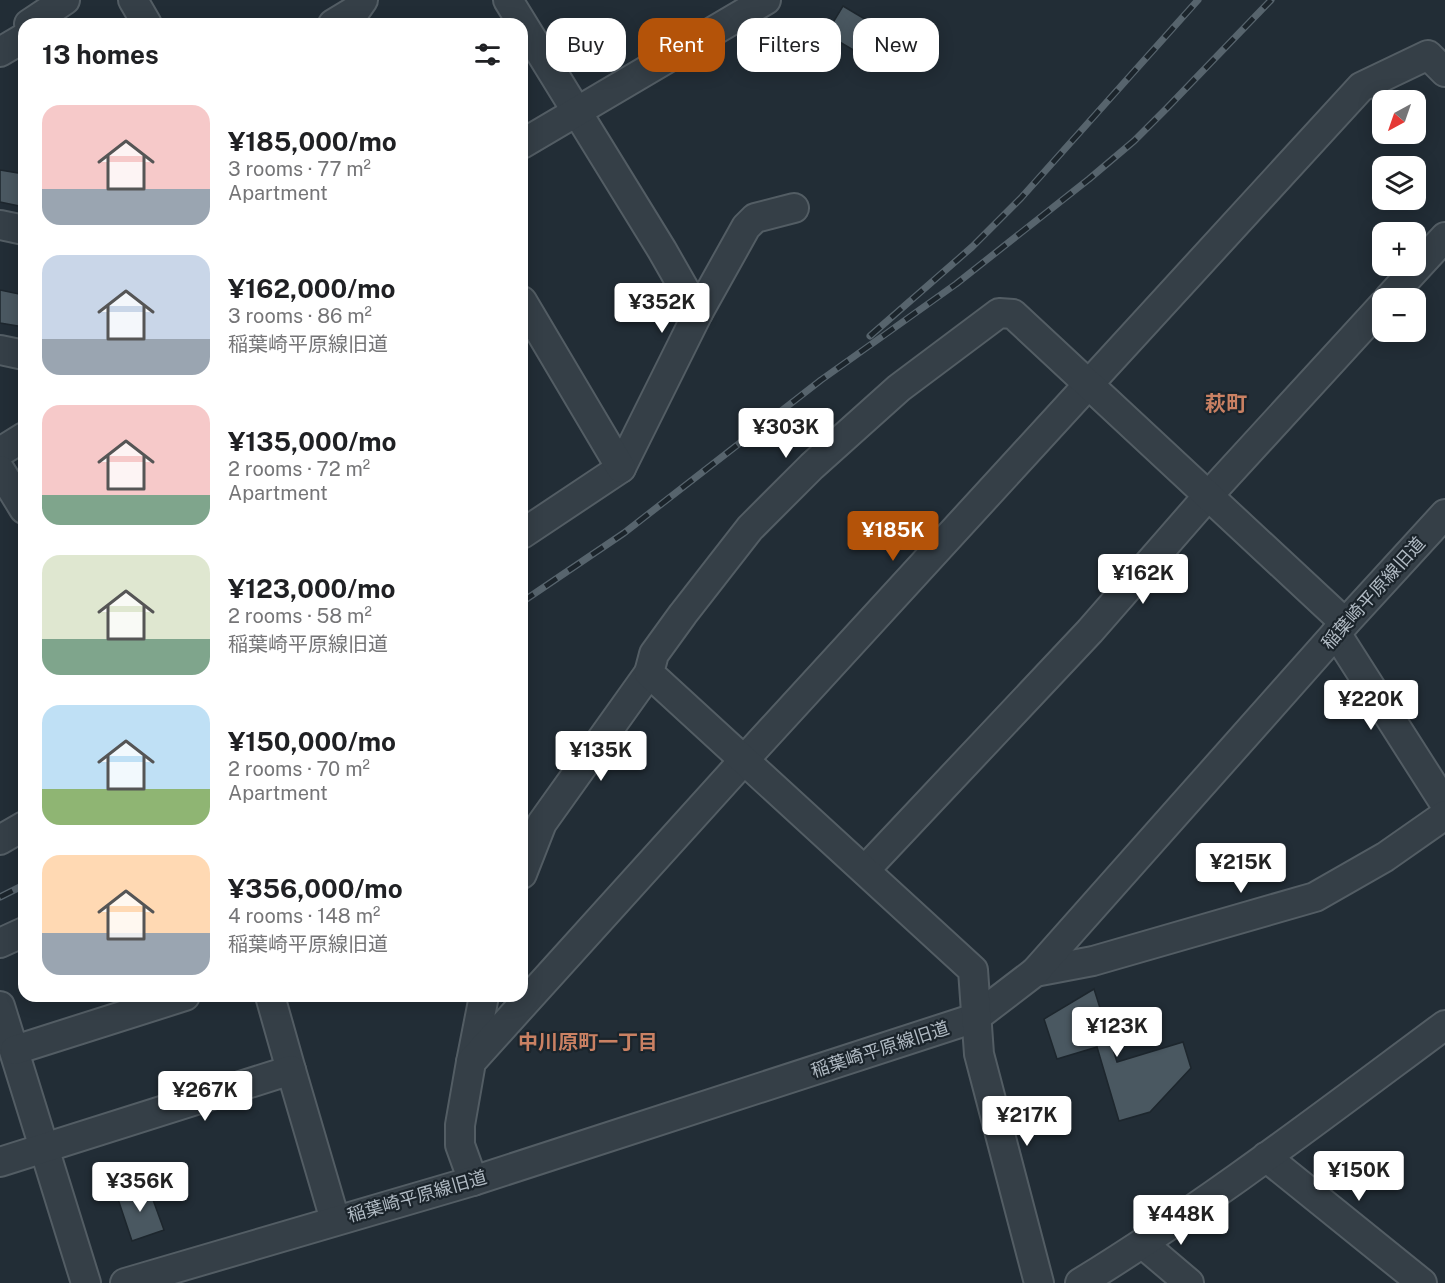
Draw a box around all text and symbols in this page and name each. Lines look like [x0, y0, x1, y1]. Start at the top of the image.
chip: Buy [546, 18, 626, 72]
chip: Rent [638, 18, 725, 72]
chip: Filters [737, 18, 841, 72]
chip: New [853, 18, 939, 72]
icon: filters [471, 38, 504, 71]
text: 13 homes [42, 39, 159, 70]
north arrow [1372, 90, 1426, 144]
map controls [1372, 90, 1426, 342]
text: ¥185,000/mo [228, 126, 397, 157]
icon: home [90, 129, 162, 201]
button: layers [1372, 156, 1426, 210]
text: 3 rooms · 77 m² [228, 157, 371, 181]
text: Apartment [228, 181, 328, 205]
button: + [1372, 222, 1426, 276]
text: ¥162,000/mo [228, 273, 395, 304]
icon: home [90, 279, 162, 351]
pin: ¥352K [620, 283, 704, 334]
button: − [1372, 288, 1426, 342]
text: ¥352K [628, 290, 696, 314]
text: 3 rooms · 86 m² [228, 304, 372, 328]
text: 稲葉崎平原線旧道 [228, 332, 388, 356]
district label: 萩町 [1205, 391, 1247, 416]
pin: ¥303K [744, 408, 828, 459]
text: ¥303K [753, 415, 819, 439]
text: ¥135,000/mo [228, 426, 397, 457]
icon: home [90, 429, 162, 501]
text: 2 rooms · 72 m² [228, 457, 370, 481]
text: Apartment [228, 481, 328, 505]
pin: ¥185K [851, 511, 935, 562]
text: ¥185K [862, 518, 925, 542]
street label: 稲葉崎平原線旧道 [1317, 532, 1429, 654]
pin: ¥162K [1101, 554, 1185, 605]
text: ¥162K [1112, 561, 1174, 585]
text: ¥123,000/mo [228, 573, 396, 604]
icon: home [90, 579, 162, 651]
text: 2 rooms · 58 m² [228, 604, 372, 628]
text: 稲葉崎平原線旧道 [228, 632, 388, 656]
pin: ¥220K [1329, 680, 1413, 731]
text: ¥220K [1338, 687, 1404, 711]
text: ¥150,000/mo [228, 726, 396, 757]
icon: home [90, 729, 162, 801]
pin: ¥135K [559, 731, 643, 782]
text: ¥135K [570, 738, 632, 762]
text: 2 rooms · 70 m² [228, 757, 370, 781]
text: Apartment [228, 781, 328, 805]
pin: ¥215K [1199, 843, 1283, 894]
text: ¥215K [1210, 850, 1272, 874]
text: ¥356,000/mo [228, 873, 403, 904]
icon: home [90, 879, 162, 951]
text: 4 rooms · 148 m² [228, 904, 380, 928]
text: 稲葉崎平原線旧道 [228, 932, 388, 956]
pin: ¥123K [1075, 1007, 1159, 1058]
text: ¥123K [1086, 1014, 1148, 1038]
street label: 稲葉崎平原線旧道 [808, 1017, 952, 1081]
district label: 中川原町一丁目 [518, 1030, 658, 1054]
pin: ¥267K [163, 1071, 247, 1122]
text: ¥267K [172, 1078, 238, 1102]
pin: ¥217K [985, 1096, 1069, 1147]
text: ¥217K [996, 1103, 1058, 1127]
pin: ¥150K [1317, 1151, 1401, 1202]
text: ¥150K [1328, 1158, 1390, 1182]
pin: ¥356K [98, 1162, 182, 1213]
street label: 稲葉崎平原線旧道 [345, 1166, 489, 1226]
text: ¥356K [106, 1169, 174, 1193]
pin: ¥448K [1139, 1195, 1223, 1246]
text: ¥448K [1147, 1202, 1215, 1226]

